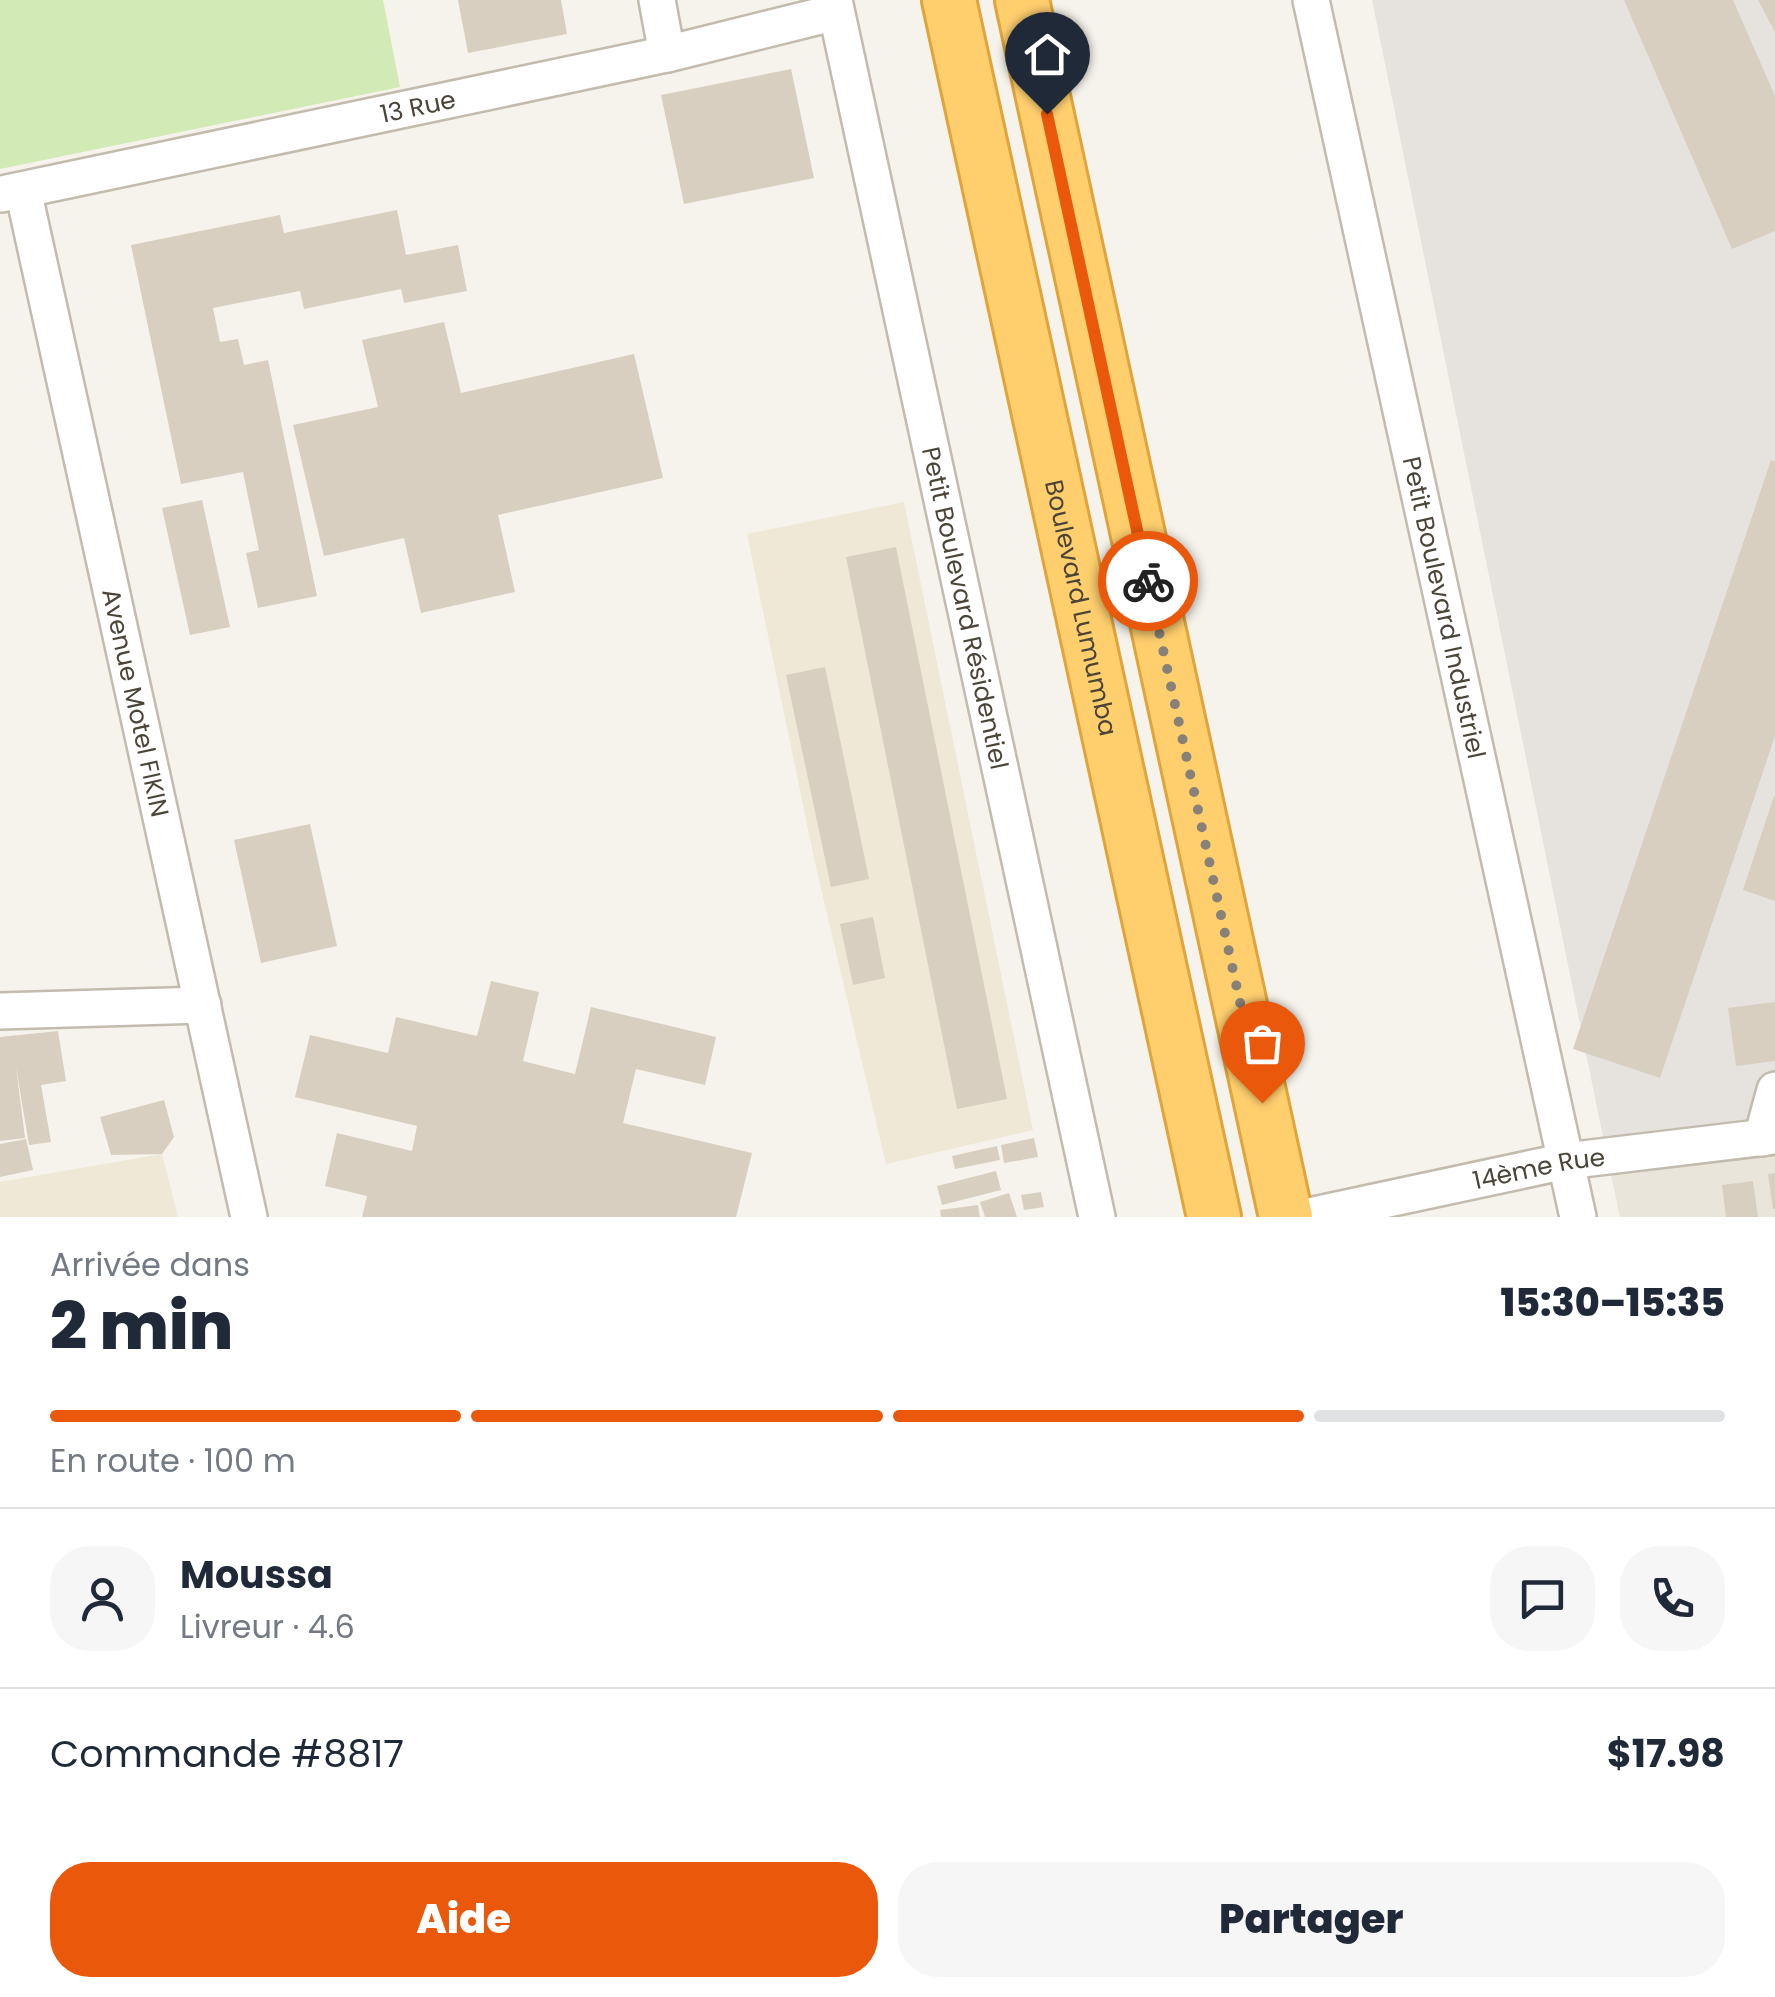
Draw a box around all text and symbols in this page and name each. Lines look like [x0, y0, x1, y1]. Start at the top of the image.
pin [1005, 12, 1090, 115]
icon: home [1020, 27, 1075, 82]
street label: 13 Rue [377, 82, 459, 132]
street label: Petit Boulevard Résidentiel [913, 443, 1017, 773]
street label: Petit Boulevard Industriel [1394, 453, 1494, 762]
street label: Boulevard Lumumba [1036, 477, 1126, 739]
courier [1098, 531, 1198, 631]
icon: bike [1121, 554, 1176, 609]
street label: Avenue Motel FIKIN [93, 585, 177, 820]
pin [1220, 1001, 1305, 1104]
icon: bag [1235, 1016, 1290, 1071]
street label: 14ème Rue [1470, 1139, 1607, 1198]
text: Arrivée dans [50, 1242, 250, 1287]
text: 15:30–15:35 [1500, 1276, 1725, 1329]
text: 2 min [50, 1281, 233, 1372]
text: En route · 100 m [50, 1438, 296, 1483]
button: person [50, 1546, 155, 1651]
button: chat [1490, 1546, 1595, 1651]
button: phone [1620, 1546, 1725, 1651]
text: Moussa [180, 1548, 333, 1601]
text: Livreur · 4.6 [180, 1604, 355, 1649]
text: Commande #8817 [50, 1727, 404, 1780]
text: $17.98 [1607, 1727, 1725, 1780]
button: Aide [50, 1862, 878, 1977]
button: Partager [898, 1862, 1725, 1977]

